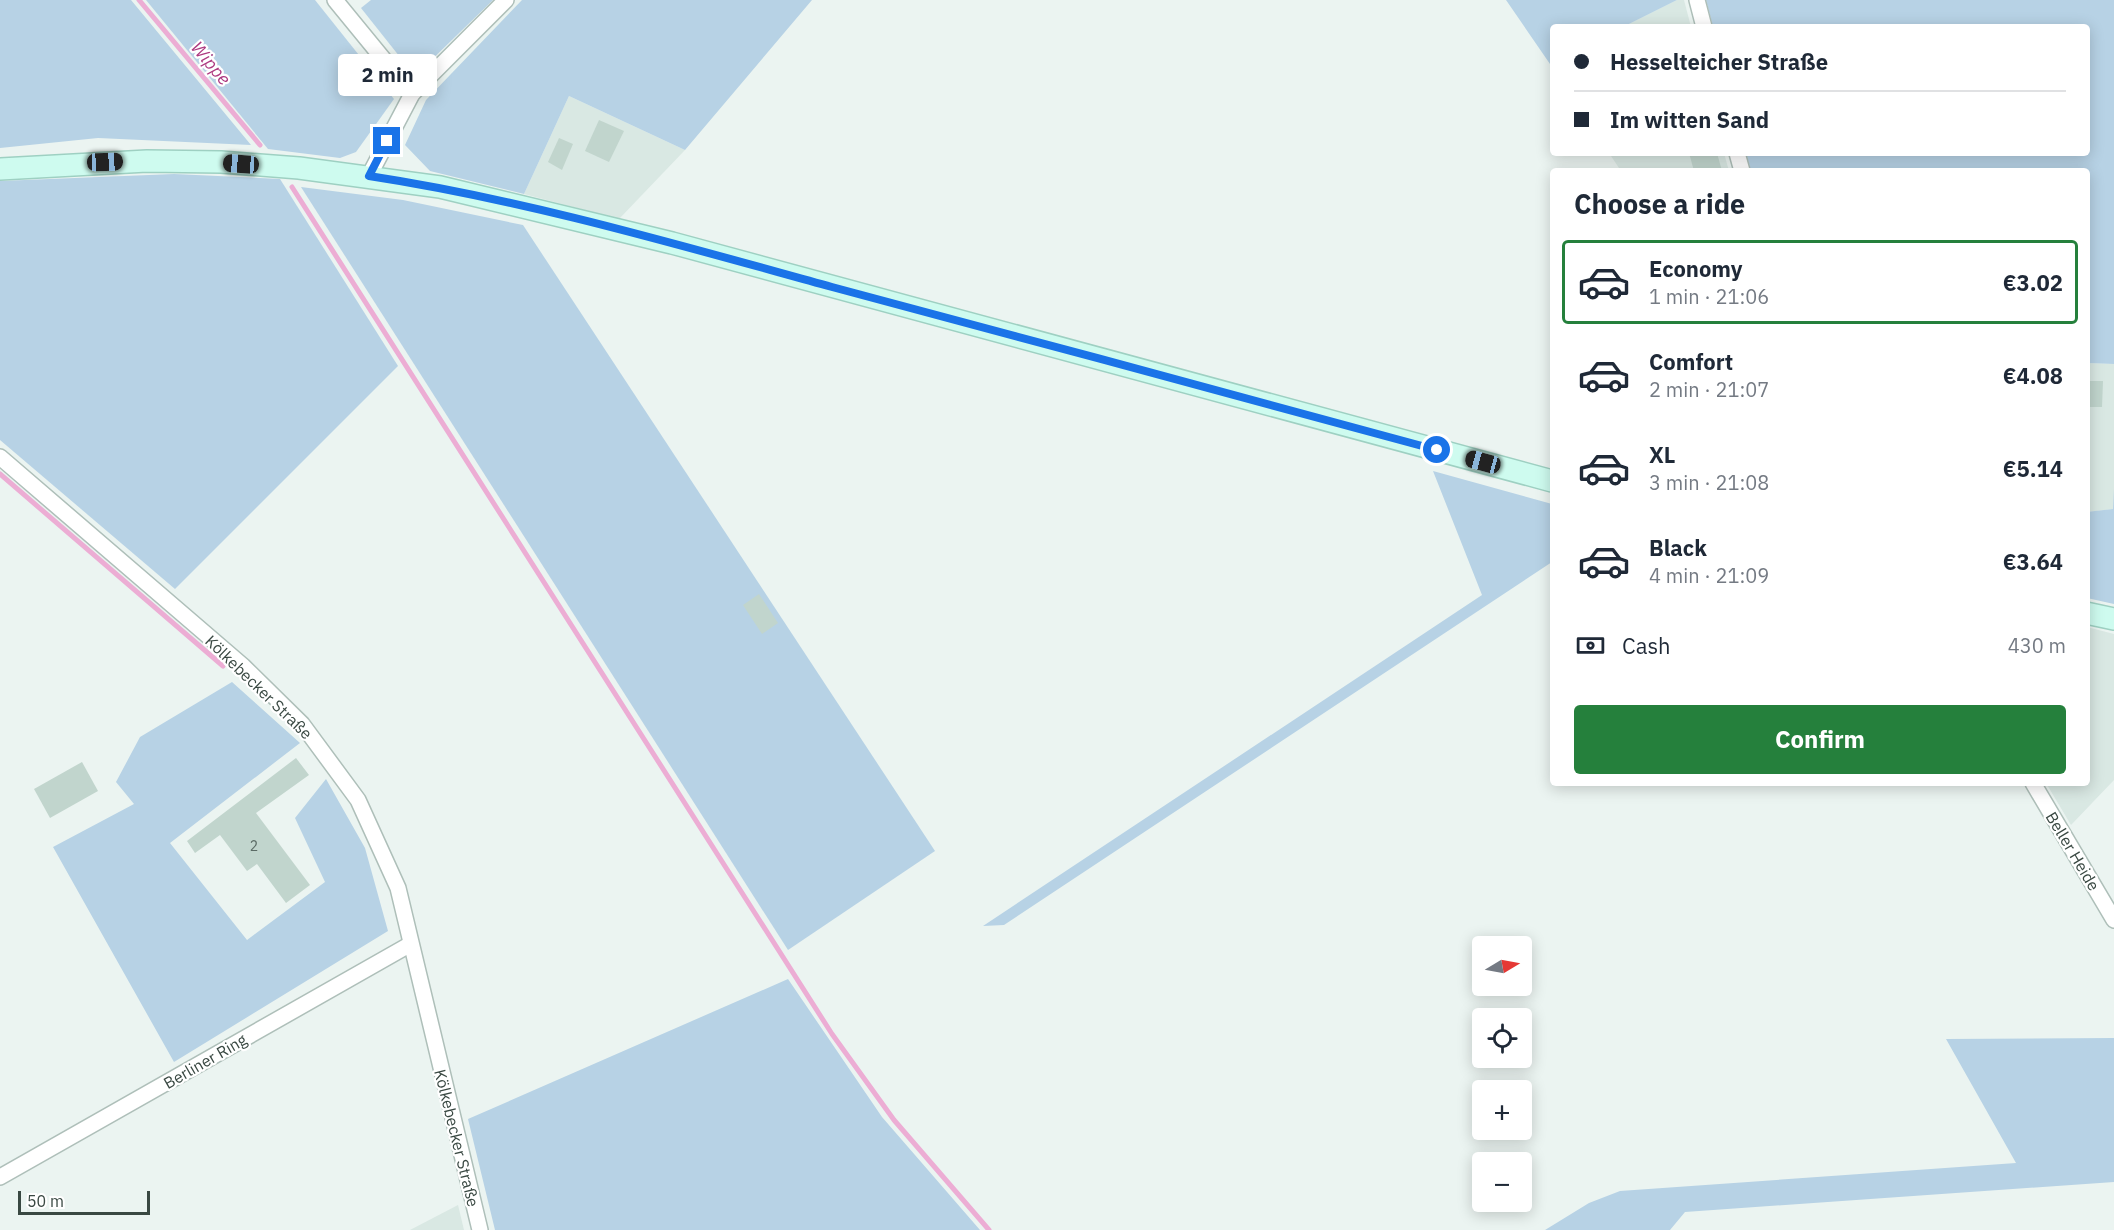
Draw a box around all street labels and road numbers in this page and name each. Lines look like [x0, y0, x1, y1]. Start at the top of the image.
street label: Kölkebecker Straße [201, 631, 317, 743]
street label: Beller Heide [2042, 808, 2104, 894]
street label: Berliner Ring [160, 1029, 251, 1093]
street label: Kölkebecker Straße [430, 1067, 484, 1209]

